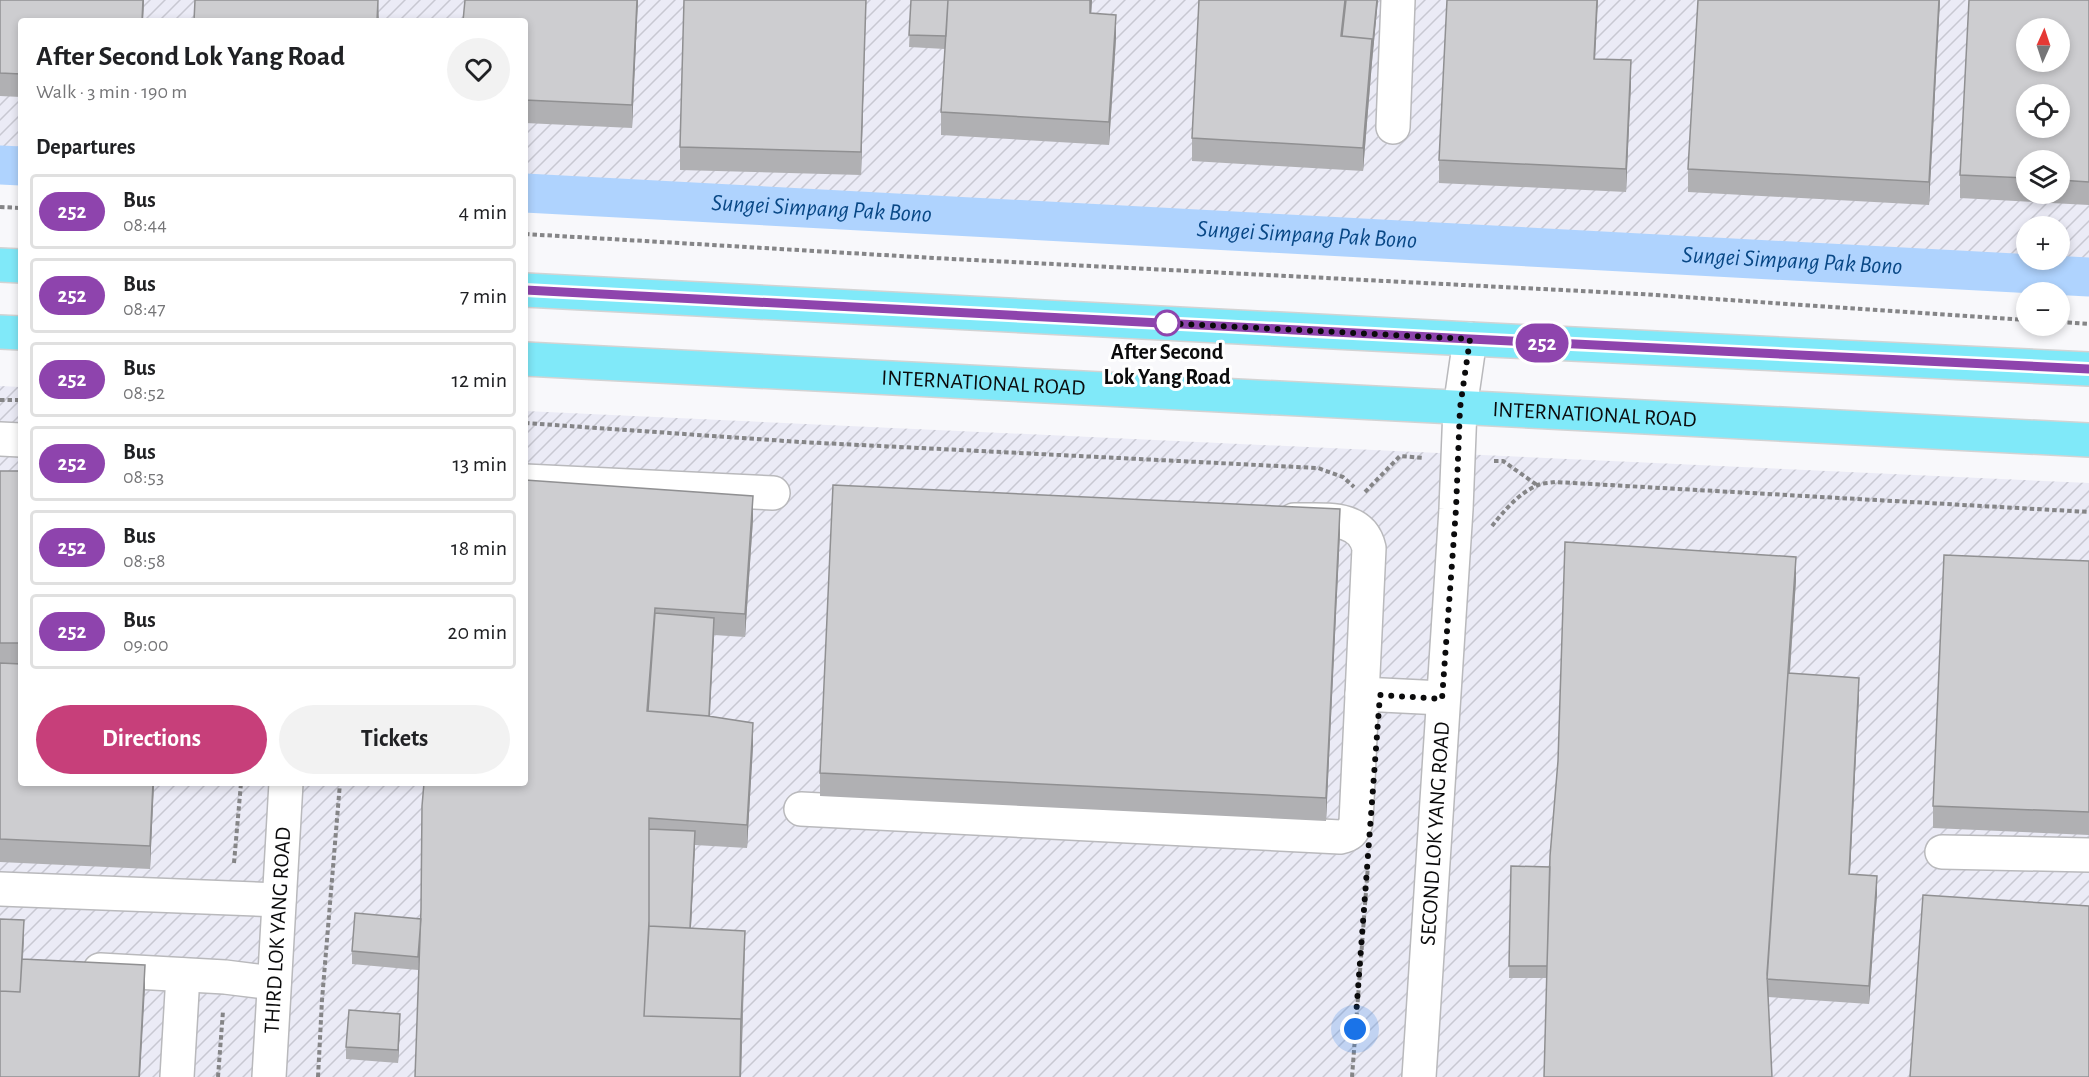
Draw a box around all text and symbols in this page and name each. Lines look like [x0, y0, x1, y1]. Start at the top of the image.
north arrow [2016, 18, 2070, 72]
map controls [2016, 18, 2070, 336]
button: heart [447, 38, 510, 101]
text: After Second Lok Yang Road [36, 43, 345, 71]
text: Walk · 3 min · 190 m [36, 82, 187, 102]
button: locate [2016, 84, 2070, 138]
text: Departures [36, 136, 136, 158]
button: layers [2016, 150, 2070, 204]
text: Bus [123, 189, 156, 211]
water label: Sungei Simpang Pak Bono [711, 191, 933, 227]
text: 252 [58, 201, 86, 222]
text: 4 min [459, 201, 507, 223]
text: 08:44 [123, 215, 167, 235]
button: + [2016, 216, 2070, 270]
water label: Sungei Simpang Pak Bono [1196, 217, 1418, 253]
water label: Sungei Simpang Pak Bono [1681, 243, 1903, 279]
text: Bus [123, 273, 156, 295]
button: − [2016, 282, 2070, 336]
text: 252 [58, 285, 86, 306]
text: 7 min [460, 285, 507, 307]
text: 08:47 [123, 299, 166, 319]
marker: After Second Lok Yang Road [1154, 310, 1180, 336]
line badge: 252 [1508, 324, 1576, 362]
text: 252 [1528, 333, 1556, 354]
place label: After Second Lok Yang Road [1104, 341, 1231, 388]
text: Bus [123, 357, 156, 379]
street label: INTERNATIONAL ROAD [881, 366, 1086, 399]
text: 252 [58, 369, 86, 390]
text: 12 min [452, 369, 507, 391]
text: 08:52 [123, 383, 165, 403]
street label: INTERNATIONAL ROAD [1492, 398, 1697, 431]
text: Bus [123, 441, 156, 463]
text: 252 [58, 453, 86, 474]
text: 13 min [452, 453, 507, 475]
text: 08:53 [123, 467, 164, 487]
text: Bus [123, 525, 156, 547]
text: 252 [58, 537, 86, 558]
text: 18 min [451, 537, 507, 559]
text: 08:58 [123, 551, 165, 571]
text: Bus [123, 609, 156, 631]
text: 252 [58, 621, 86, 642]
text: 20 min [447, 621, 507, 643]
text: 09:00 [123, 635, 169, 655]
button: Directions [36, 705, 267, 774]
button: Tickets [279, 705, 510, 774]
street label: SECOND LOK YANG ROAD [1417, 721, 1453, 946]
street label: THIRD LOK YANG ROAD [261, 826, 294, 1034]
your location [1340, 1014, 1370, 1044]

